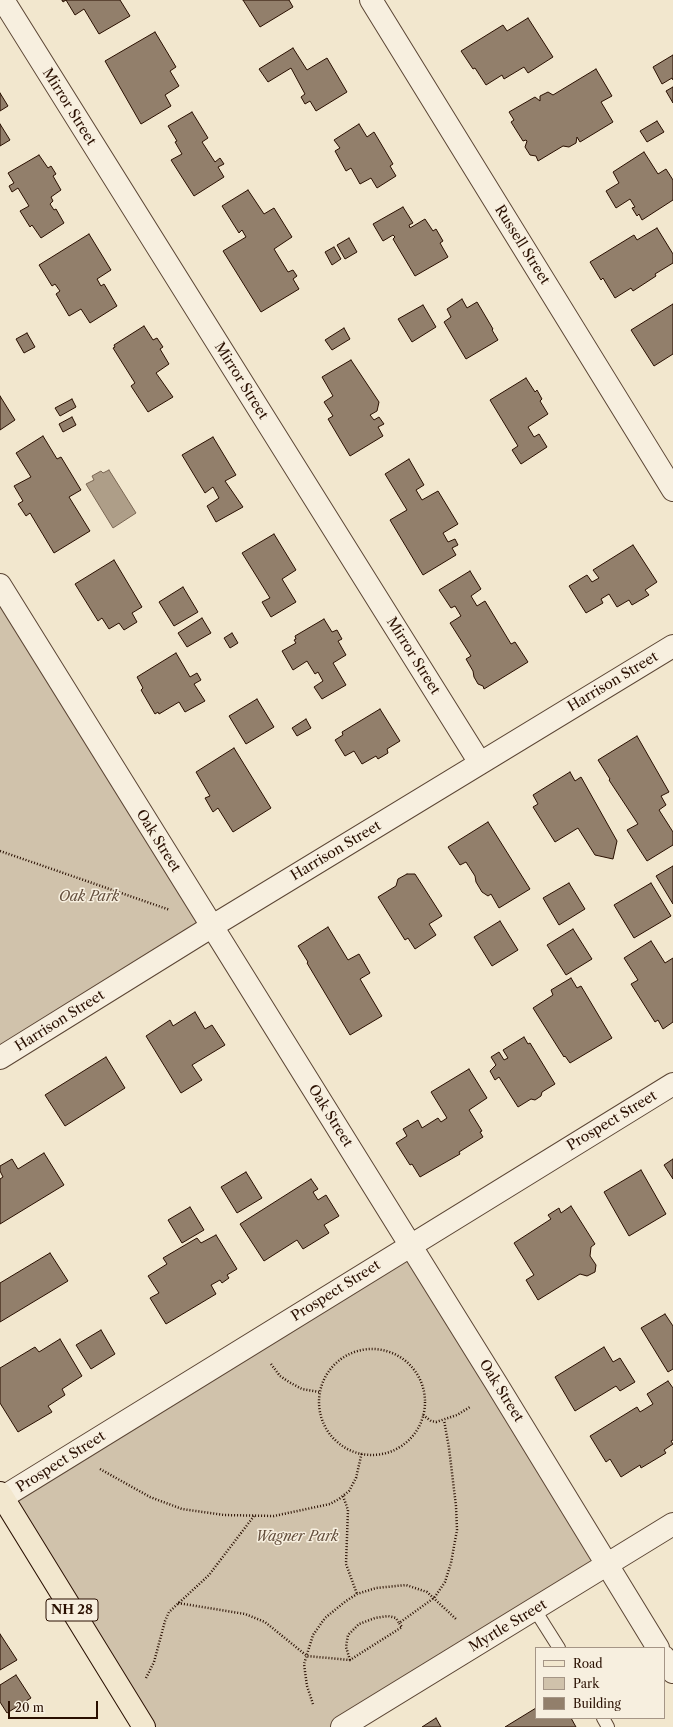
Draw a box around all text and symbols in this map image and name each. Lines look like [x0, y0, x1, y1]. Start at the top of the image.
street label: Mirror Street [39, 65, 99, 149]
street label: Russell Street [491, 202, 553, 288]
street label: Mirror Street [211, 339, 271, 423]
street label: Mirror Street [383, 614, 443, 698]
street label: Harrison Street [565, 648, 661, 716]
street label: Oak Street [132, 807, 184, 875]
street label: Harrison Street [288, 817, 384, 885]
park label: Oak Park [59, 889, 119, 905]
street label: Harrison Street [12, 987, 108, 1055]
street label: Oak Street [304, 1082, 356, 1150]
street label: Prospect Street [564, 1088, 660, 1154]
street label: Prospect Street [288, 1257, 384, 1325]
street label: Oak Street [475, 1357, 527, 1425]
street label: Prospect Street [13, 1428, 109, 1496]
park label: Wagner Park [255, 1529, 339, 1545]
street label: Myrtle Street [466, 1596, 550, 1656]
road number: NH 28 [46, 1599, 98, 1621]
legend [535, 1647, 665, 1719]
text: Road [573, 1656, 603, 1671]
text: Park [573, 1676, 599, 1691]
scale bar [10, 1693, 100, 1719]
text: Building [573, 1696, 621, 1711]
text: 20 m [15, 1700, 44, 1715]

